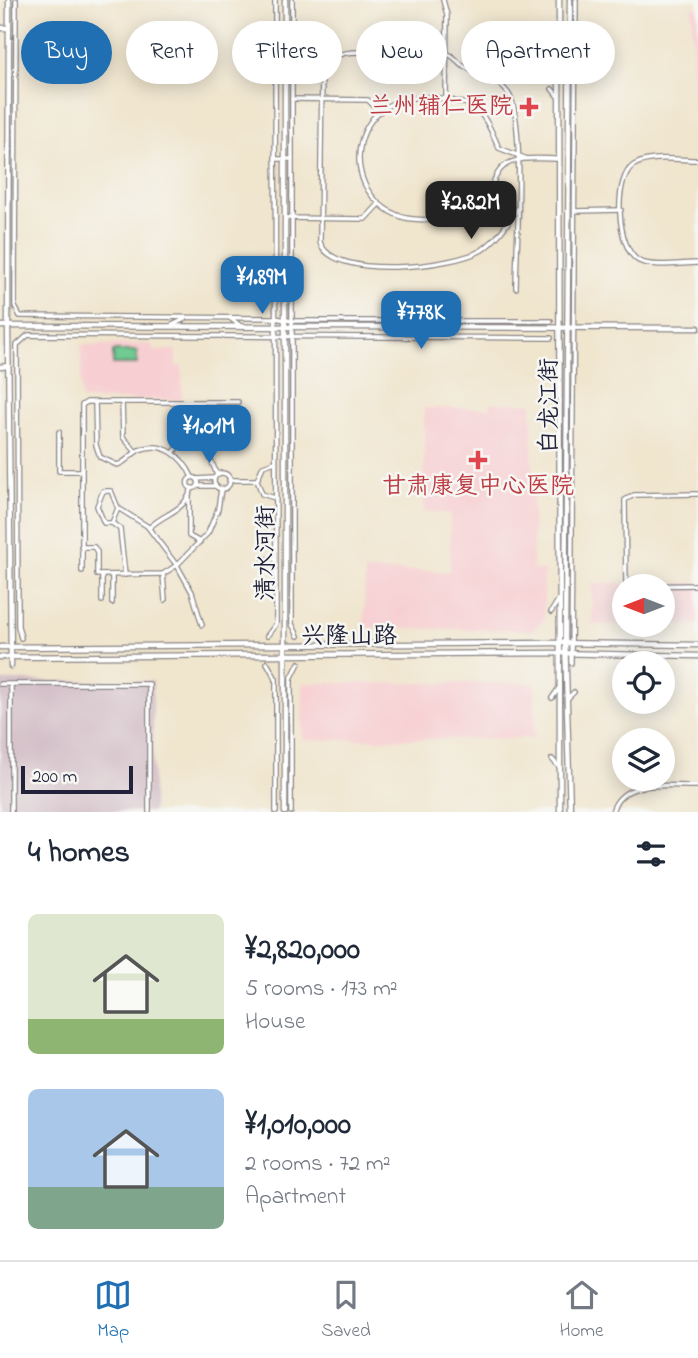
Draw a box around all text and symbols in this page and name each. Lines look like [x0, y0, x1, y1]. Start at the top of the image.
chip: Buy [21, 21, 112, 84]
chip: Rent [126, 21, 218, 84]
chip: Filters [232, 21, 342, 84]
chip: New [356, 21, 447, 84]
chip: Apartment [461, 21, 615, 84]
place label: 兰州辅仁医院 [369, 90, 513, 125]
marker: 兰州辅仁医院 [519, 97, 539, 117]
pin: ¥2.82M [414, 182, 528, 241]
text: ¥2.82M [441, 187, 501, 220]
pin: ¥1.89M [205, 256, 319, 316]
text: ¥1.89M [237, 262, 287, 295]
pin: ¥778K [372, 292, 470, 351]
text: ¥778K [397, 297, 445, 330]
street label: 白龙江街 [533, 358, 568, 454]
pin: ¥1.01M [152, 406, 266, 465]
text: ¥1.01M [183, 411, 235, 444]
marker: 甘肃康复中心医院 [468, 450, 488, 470]
place label: 甘肃康复中心医院 [382, 470, 574, 505]
street label: 清水河街 [250, 505, 285, 601]
north arrow [612, 574, 676, 637]
map controls [612, 574, 675, 791]
street label: 兴隆山路 [301, 620, 397, 655]
button: locate [612, 651, 675, 714]
button: layers [612, 728, 675, 791]
scale bar [21, 763, 133, 795]
text: 200 m [32, 764, 77, 791]
text: 4 homes [28, 832, 130, 876]
icon: filters [632, 835, 670, 873]
text: ¥2,820,000 [245, 929, 360, 973]
icon: home [84, 942, 168, 1026]
text: 5 rooms · 173 m² [245, 973, 398, 1006]
text: House [245, 1006, 305, 1039]
text: ¥1,010,000 [245, 1104, 351, 1148]
icon: home [84, 1117, 168, 1201]
text: 2 rooms · 72 m² [245, 1148, 391, 1181]
text: Apartment [245, 1181, 346, 1214]
tab: Map [94, 1276, 132, 1345]
tab: Saved [321, 1276, 371, 1345]
tab: Home [559, 1276, 604, 1345]

